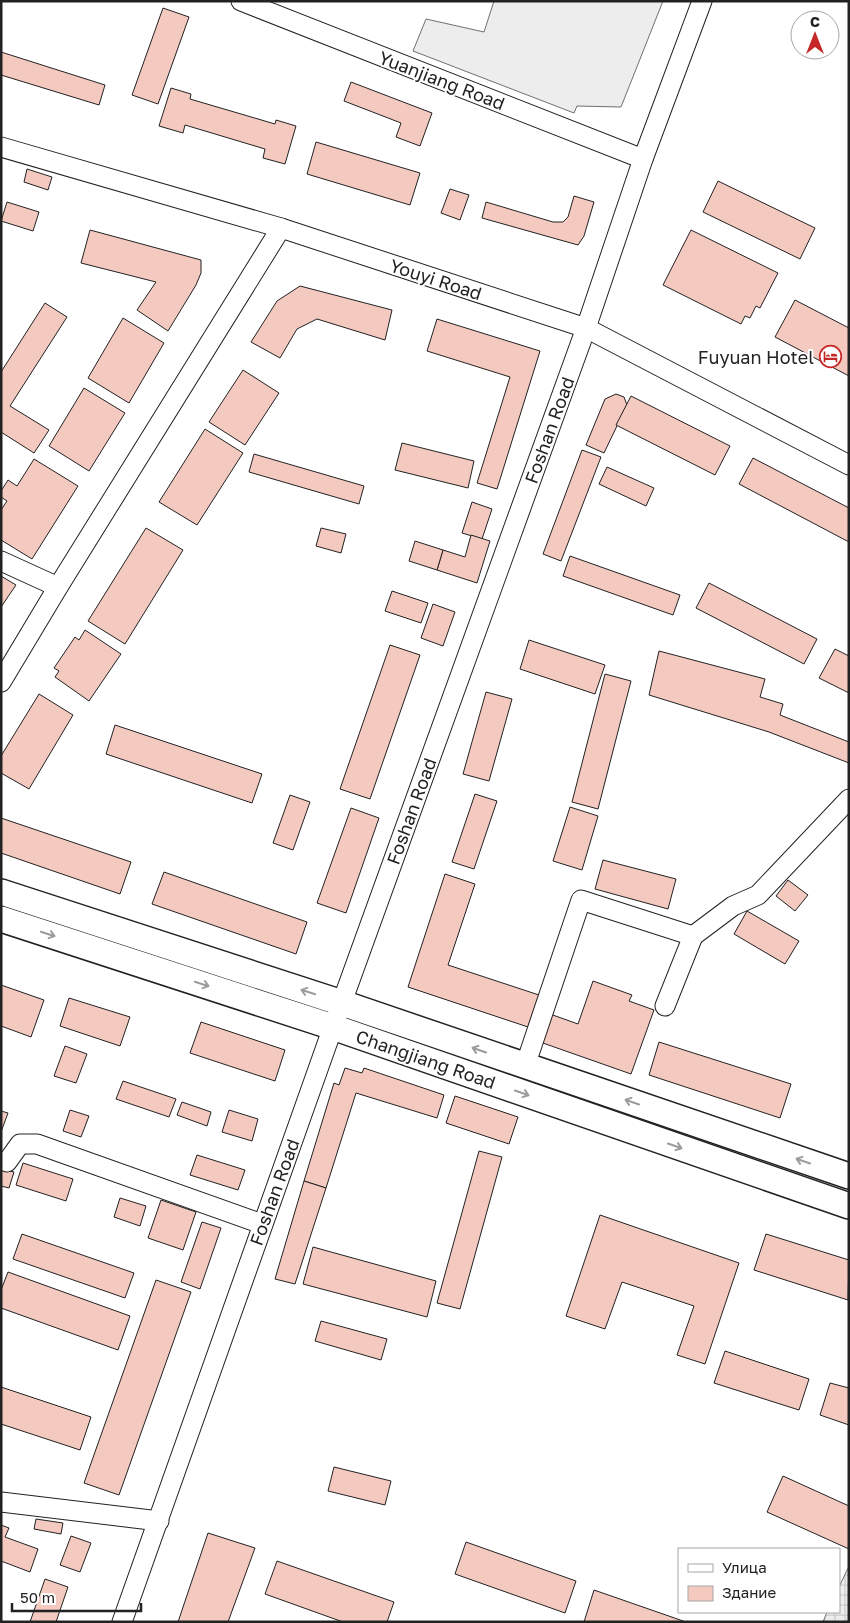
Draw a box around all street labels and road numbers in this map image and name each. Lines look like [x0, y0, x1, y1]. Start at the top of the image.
street label: Yuanjiang Road [376, 46, 508, 114]
street label: Youyi Road [387, 254, 485, 304]
street label: Foshan Road [520, 374, 578, 486]
street label: Foshan Road [382, 755, 440, 867]
street label: Changjiang Road [353, 1025, 499, 1093]
street label: Foshan Road [245, 1136, 303, 1248]

